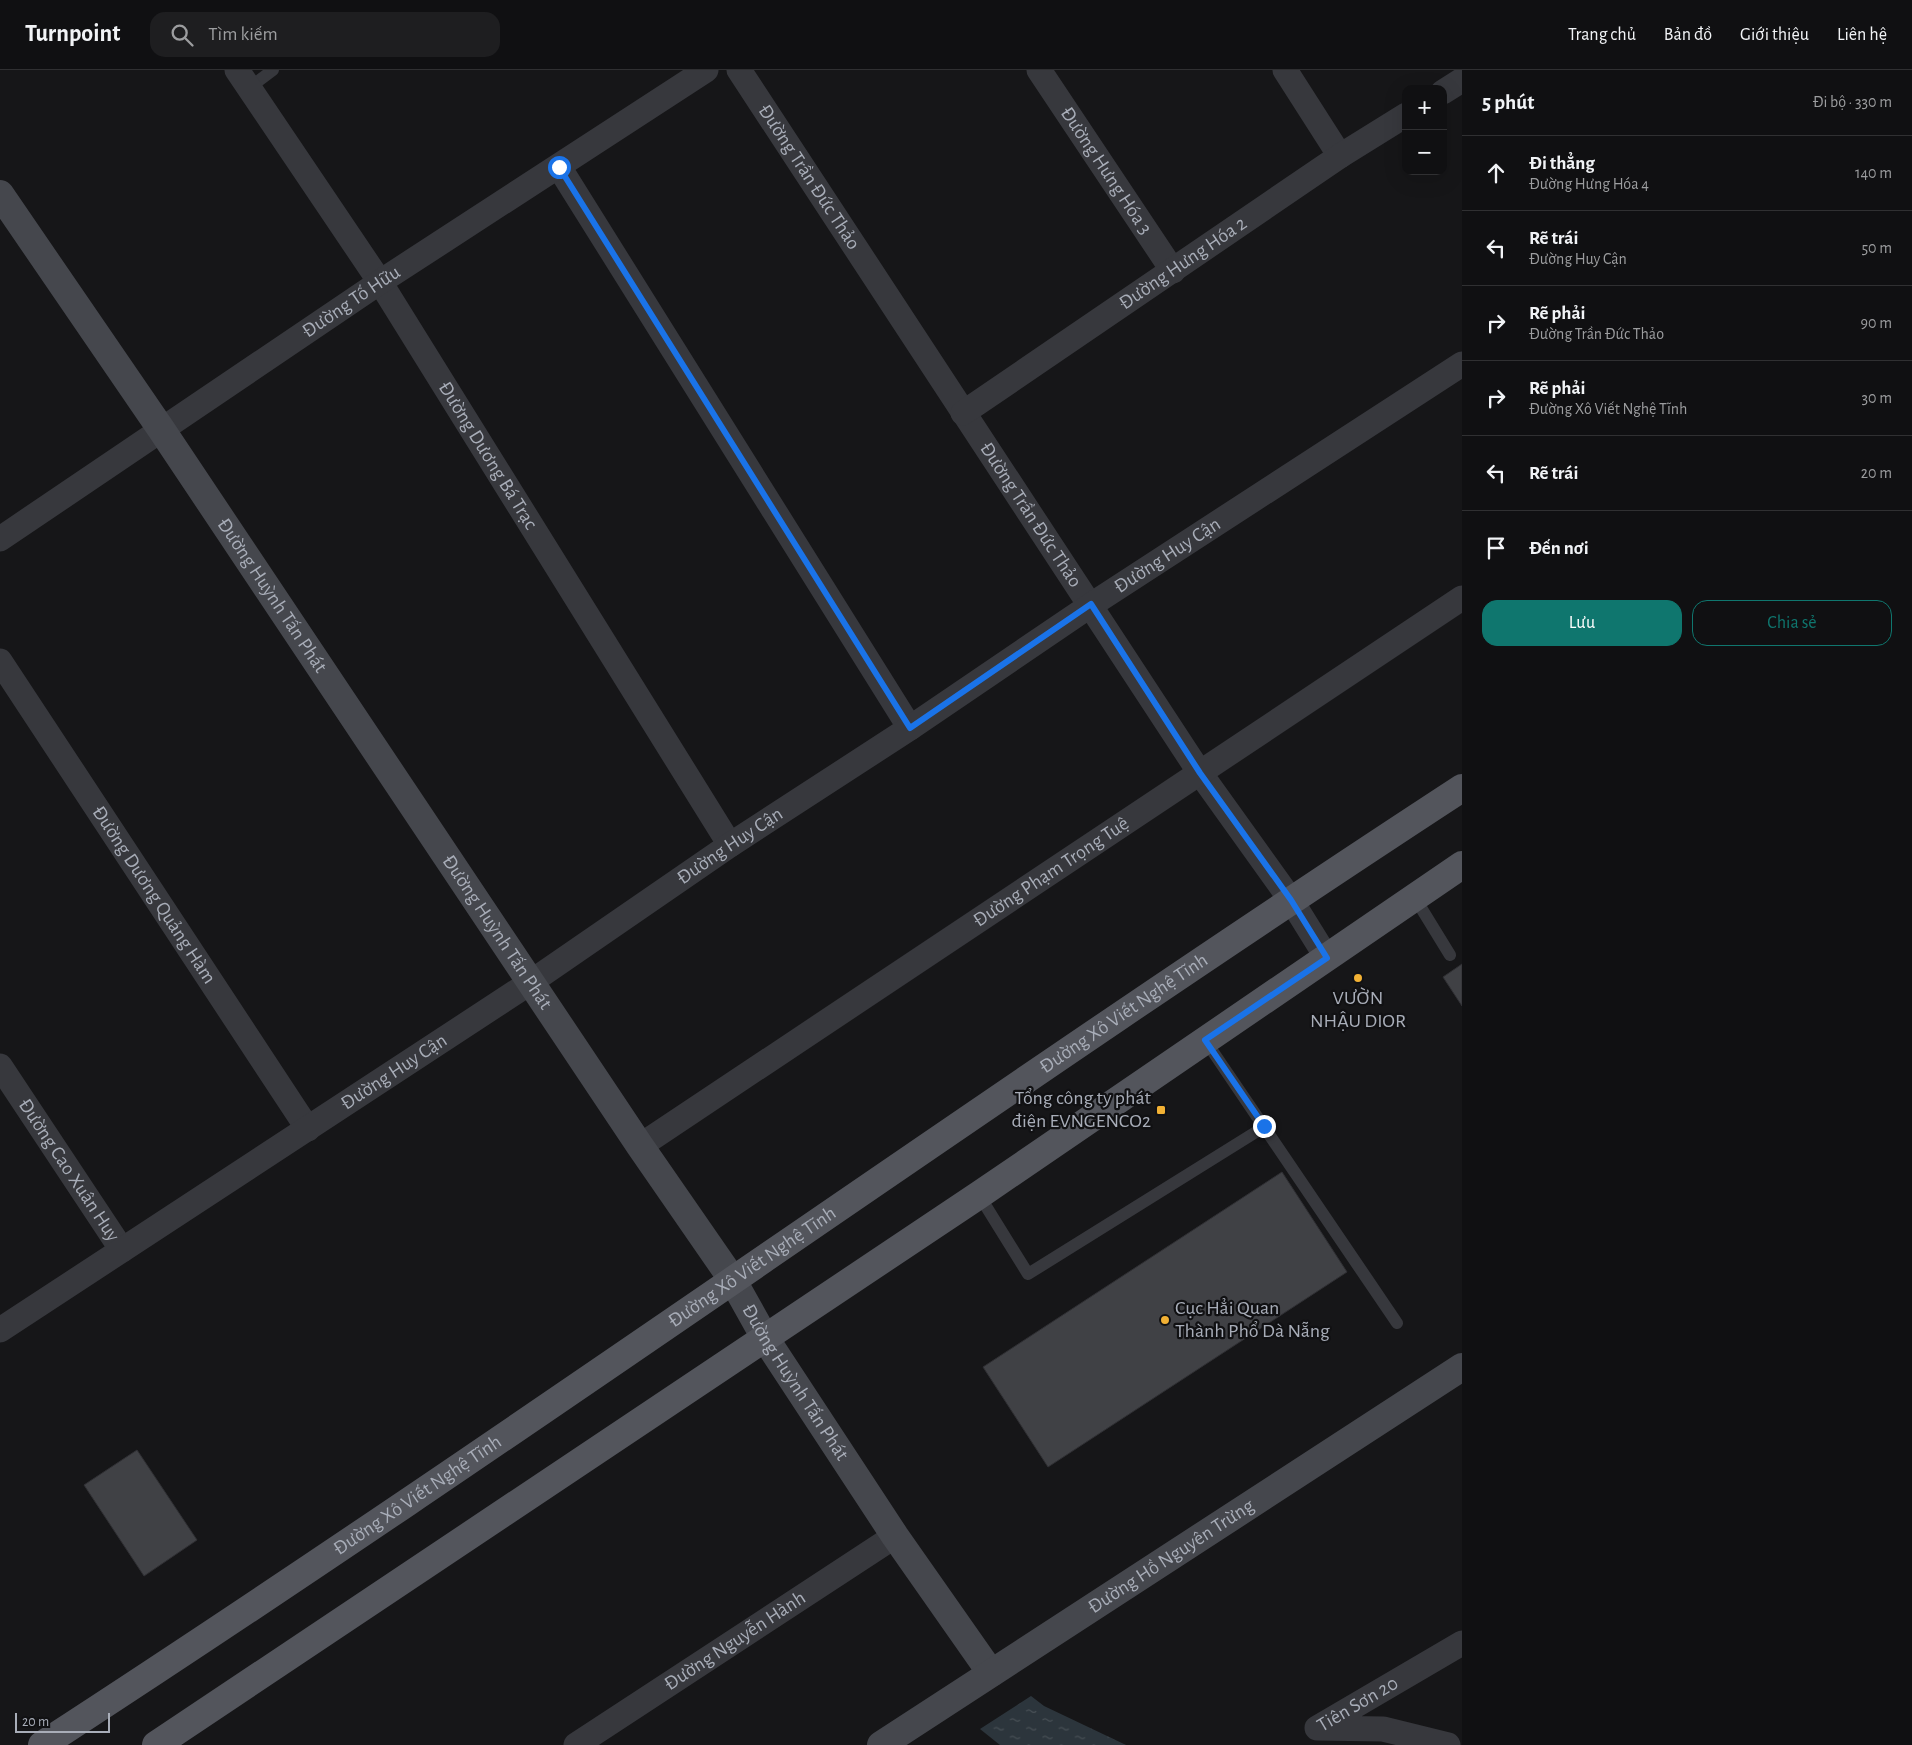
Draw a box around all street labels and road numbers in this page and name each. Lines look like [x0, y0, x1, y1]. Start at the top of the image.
street label: Đường Trần Đức Thảo [755, 101, 864, 253]
street label: Đường Hưng Hóa 3 [1057, 103, 1156, 238]
street label: Đường Hưng Hóa 2 [1115, 213, 1250, 314]
street label: Đường Tố Hữu [299, 262, 404, 342]
street label: Đường Dương Bá Trạc [435, 378, 541, 533]
street label: Đường Trần Đức Thảo [976, 439, 1085, 591]
street label: Đường Huy Cận [1111, 514, 1224, 597]
street label: Đường Huỳnh Tấn Phát [214, 515, 331, 677]
street label: Đường Dương Quảng Hàm [88, 802, 220, 987]
street label: Đường Huy Cận [674, 804, 786, 888]
street label: Đường Phạm Trọng Tuệ [970, 813, 1132, 931]
street label: Đường Huỳnh Tấn Phát [439, 851, 556, 1014]
street label: Đường Xô Viết Nghệ Tĩnh [1036, 950, 1211, 1077]
street label: Đường Huy Cận [337, 1030, 451, 1114]
street label: Đường Cao Xuân Huy [15, 1095, 124, 1245]
street label: Đường Xô Viết Nghệ Tĩnh [665, 1203, 840, 1331]
street label: Đường Huỳnh Tấn Phát [738, 1301, 853, 1464]
street label: Đường Xô Viết Nghệ Tĩnh [330, 1431, 505, 1559]
street label: Đường Hồ Nguyên Trừng [1085, 1495, 1258, 1617]
street label: Đường Nguyễn Hành [661, 1587, 809, 1694]
street label: Tiên Sơn 20 [1314, 1673, 1402, 1736]

